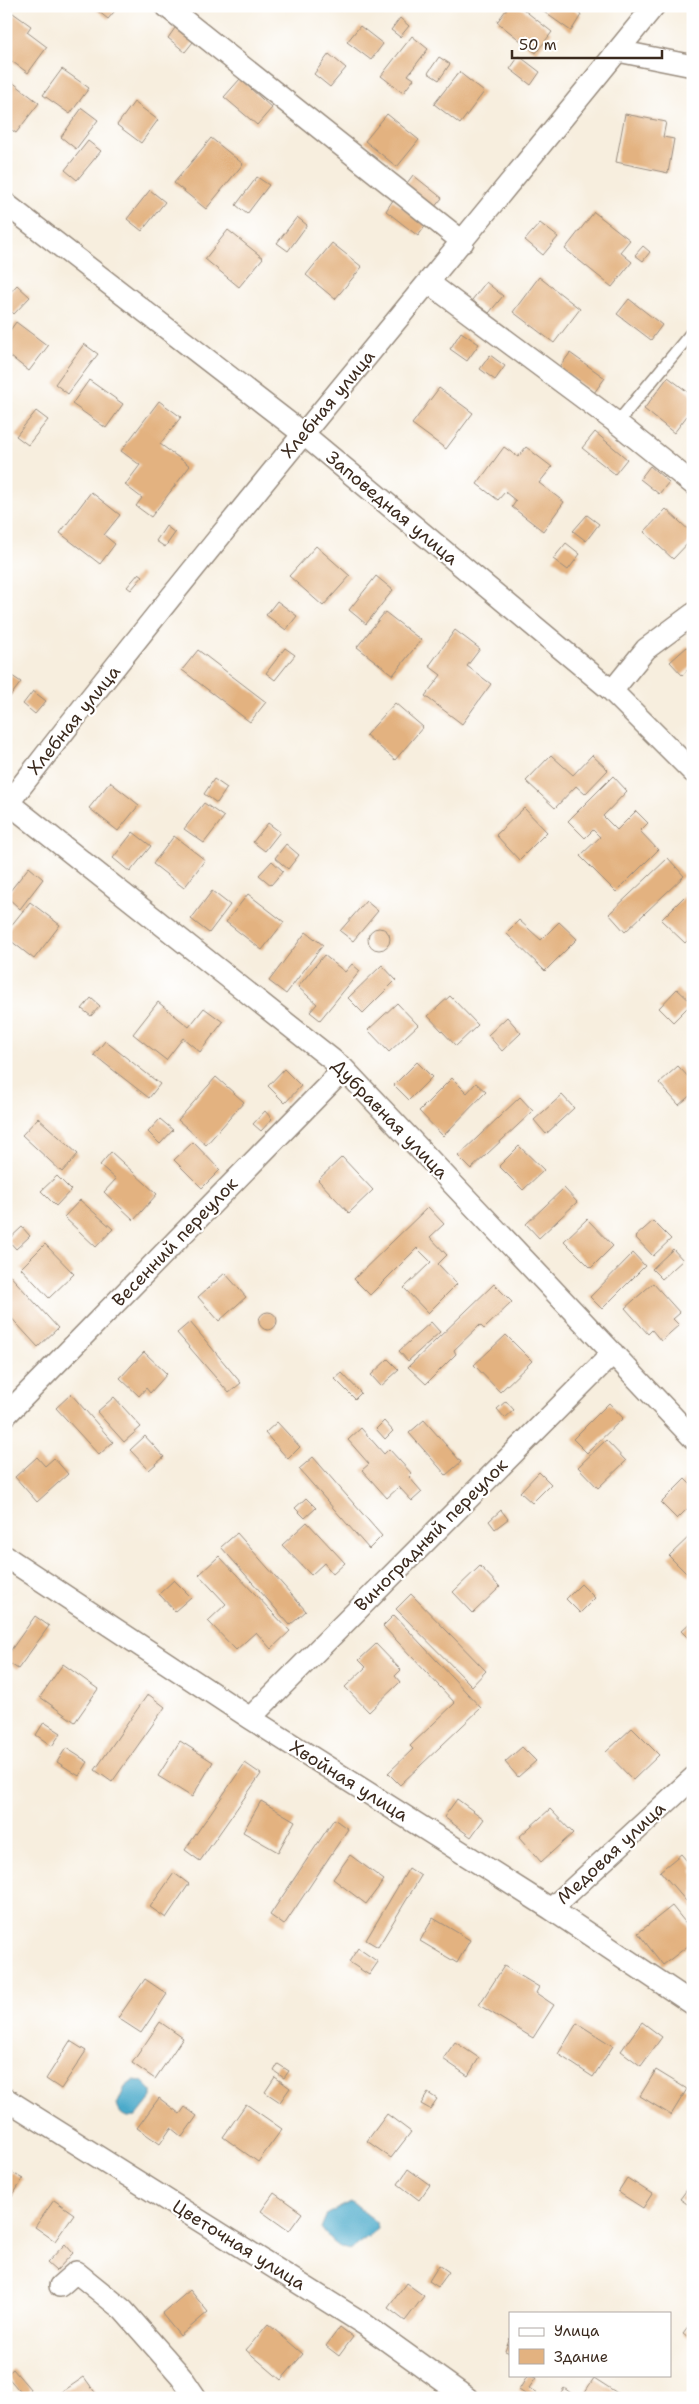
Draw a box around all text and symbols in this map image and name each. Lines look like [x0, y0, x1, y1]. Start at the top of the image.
scale bar [512, 28, 662, 60]
text: 50 m [519, 35, 557, 55]
street label: Хлебная улица [276, 345, 380, 463]
street label: Заповедная улица [321, 446, 463, 570]
street label: Хлебная улица [22, 660, 126, 780]
street label: Дубравная улица [327, 1054, 453, 1184]
street label: Весенний переулок [107, 1172, 243, 1312]
street label: Виноградный переулок [349, 1453, 513, 1617]
street label: Хвойная улица [285, 1735, 413, 1827]
street label: Медовая улица [552, 1796, 670, 1910]
street label: Цветочная улица [168, 2194, 310, 2296]
legend [509, 2312, 672, 2376]
text: Улица [554, 2321, 600, 2341]
text: Здание [554, 2347, 608, 2367]

